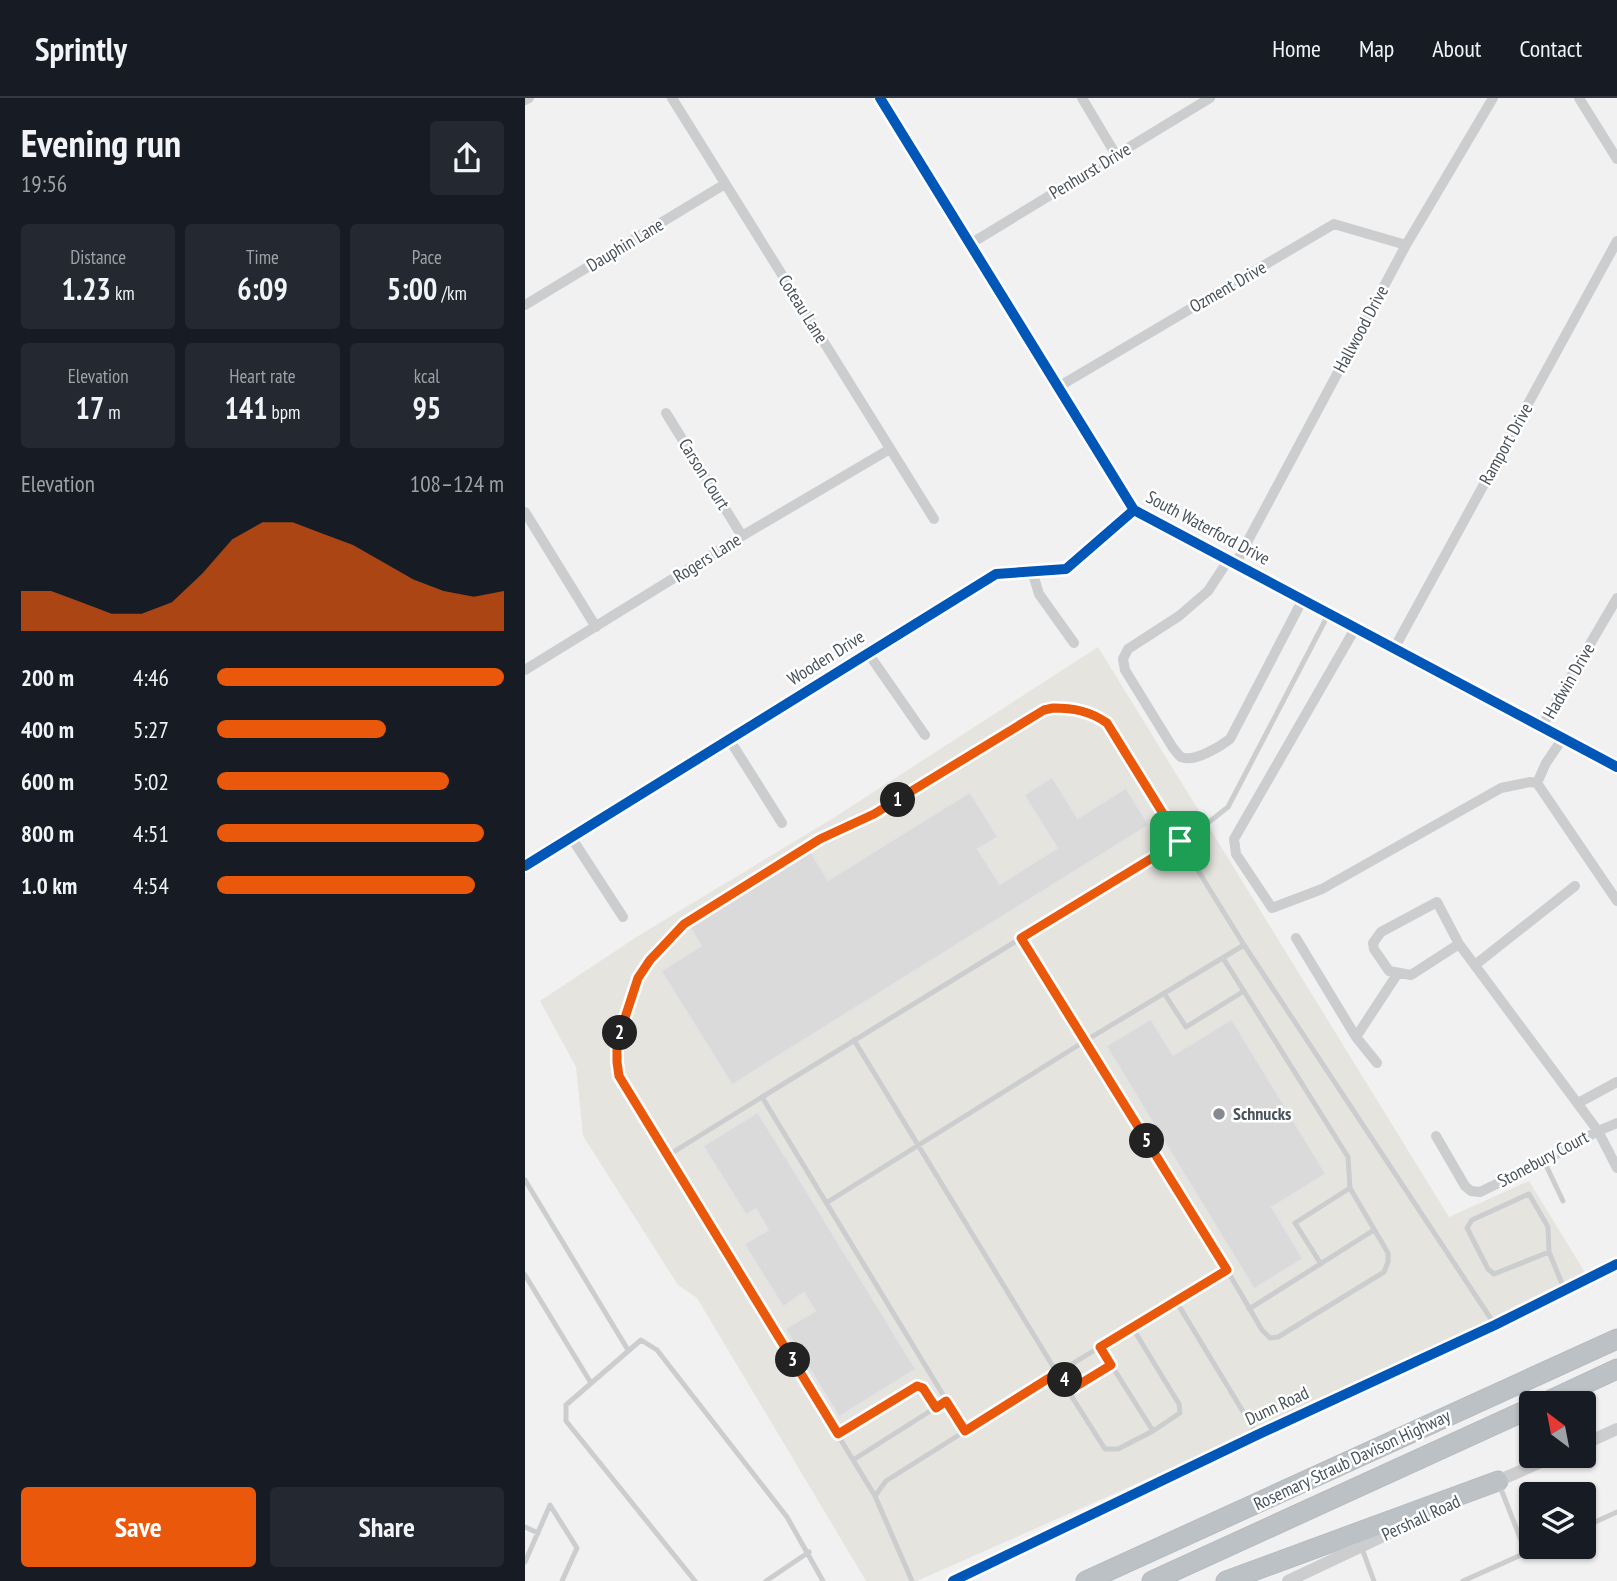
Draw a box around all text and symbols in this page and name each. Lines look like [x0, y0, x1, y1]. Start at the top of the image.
text: Sprintly [35, 27, 127, 70]
text: Home [1272, 33, 1321, 64]
text: Map [1359, 33, 1394, 64]
text: About [1432, 33, 1481, 64]
text: Contact [1519, 33, 1582, 64]
text: Evening run [21, 118, 181, 167]
button: share [430, 121, 504, 195]
street label: Penhurst Drive [1045, 137, 1135, 204]
text: 19:56 [21, 169, 67, 198]
street label: Dauphin Lane [582, 213, 667, 276]
text: Distance [70, 245, 126, 269]
text: Time [246, 245, 279, 269]
text: Pace [412, 245, 442, 269]
street label: Ozment Drive [1185, 255, 1270, 318]
text: 1.23 [62, 269, 111, 308]
text: 6:09 [237, 269, 288, 308]
text: 5:00 [387, 269, 437, 308]
street label: Coteau Lane [773, 270, 833, 347]
text: km [111, 281, 135, 305]
text: /km [437, 281, 467, 305]
street label: Hallwood Drive [1328, 281, 1393, 376]
text: Elevation [68, 364, 129, 388]
text: Heart rate [229, 364, 296, 388]
text: kcal [414, 364, 440, 388]
text: 17 [76, 388, 104, 427]
text: 141 [225, 388, 268, 427]
text: 95 [412, 388, 441, 427]
street label: Ramport Drive [1474, 399, 1537, 489]
text: m [104, 400, 121, 424]
text: bpm [268, 400, 300, 424]
street label: Carson Court [674, 434, 735, 514]
text: Elevation [21, 469, 95, 498]
text: 108–124 m [410, 469, 504, 498]
street label: South Waterford Drive [1142, 485, 1274, 570]
street label: Rogers Lane [669, 528, 745, 587]
street label: Wooden Drive [783, 625, 869, 690]
street label: Hadwin Drive [1538, 639, 1599, 723]
text: 200 m [21, 663, 74, 692]
text: 4:46 [133, 663, 169, 692]
text: 400 m [21, 715, 74, 744]
text: 5:27 [133, 715, 169, 744]
text: 600 m [21, 767, 74, 796]
text: 5:02 [133, 767, 169, 796]
pin: 1 [881, 782, 915, 818]
text: 1 [893, 787, 902, 811]
pin [1150, 811, 1210, 871]
text: 800 m [21, 819, 74, 848]
text: 4:51 [133, 819, 169, 848]
icon: arrive [1161, 822, 1199, 860]
text: 1.0 km [21, 871, 77, 900]
text: 4:54 [133, 871, 169, 900]
pin: 2 [603, 1016, 637, 1051]
text: 2 [615, 1020, 624, 1044]
place label: Schnucks [1233, 1102, 1291, 1125]
marker: Schnucks [1211, 1106, 1227, 1122]
pin: 5 [1129, 1124, 1165, 1158]
street label: Stonebury Court [1493, 1125, 1592, 1192]
text: 5 [1142, 1128, 1151, 1152]
pin: 3 [775, 1342, 811, 1378]
text: 3 [788, 1347, 797, 1371]
pin: 4 [1047, 1362, 1083, 1398]
text: 4 [1060, 1367, 1069, 1391]
street label: Dunn Road [1241, 1381, 1312, 1430]
north arrow [1519, 1391, 1596, 1468]
map controls [1519, 1391, 1596, 1559]
street label: Rosemary Straub Davison Highway [1250, 1404, 1454, 1515]
button: layers [1519, 1482, 1596, 1559]
button: Save [21, 1487, 256, 1567]
button: Share [270, 1487, 504, 1567]
street label: Pershall Road [1378, 1489, 1464, 1546]

